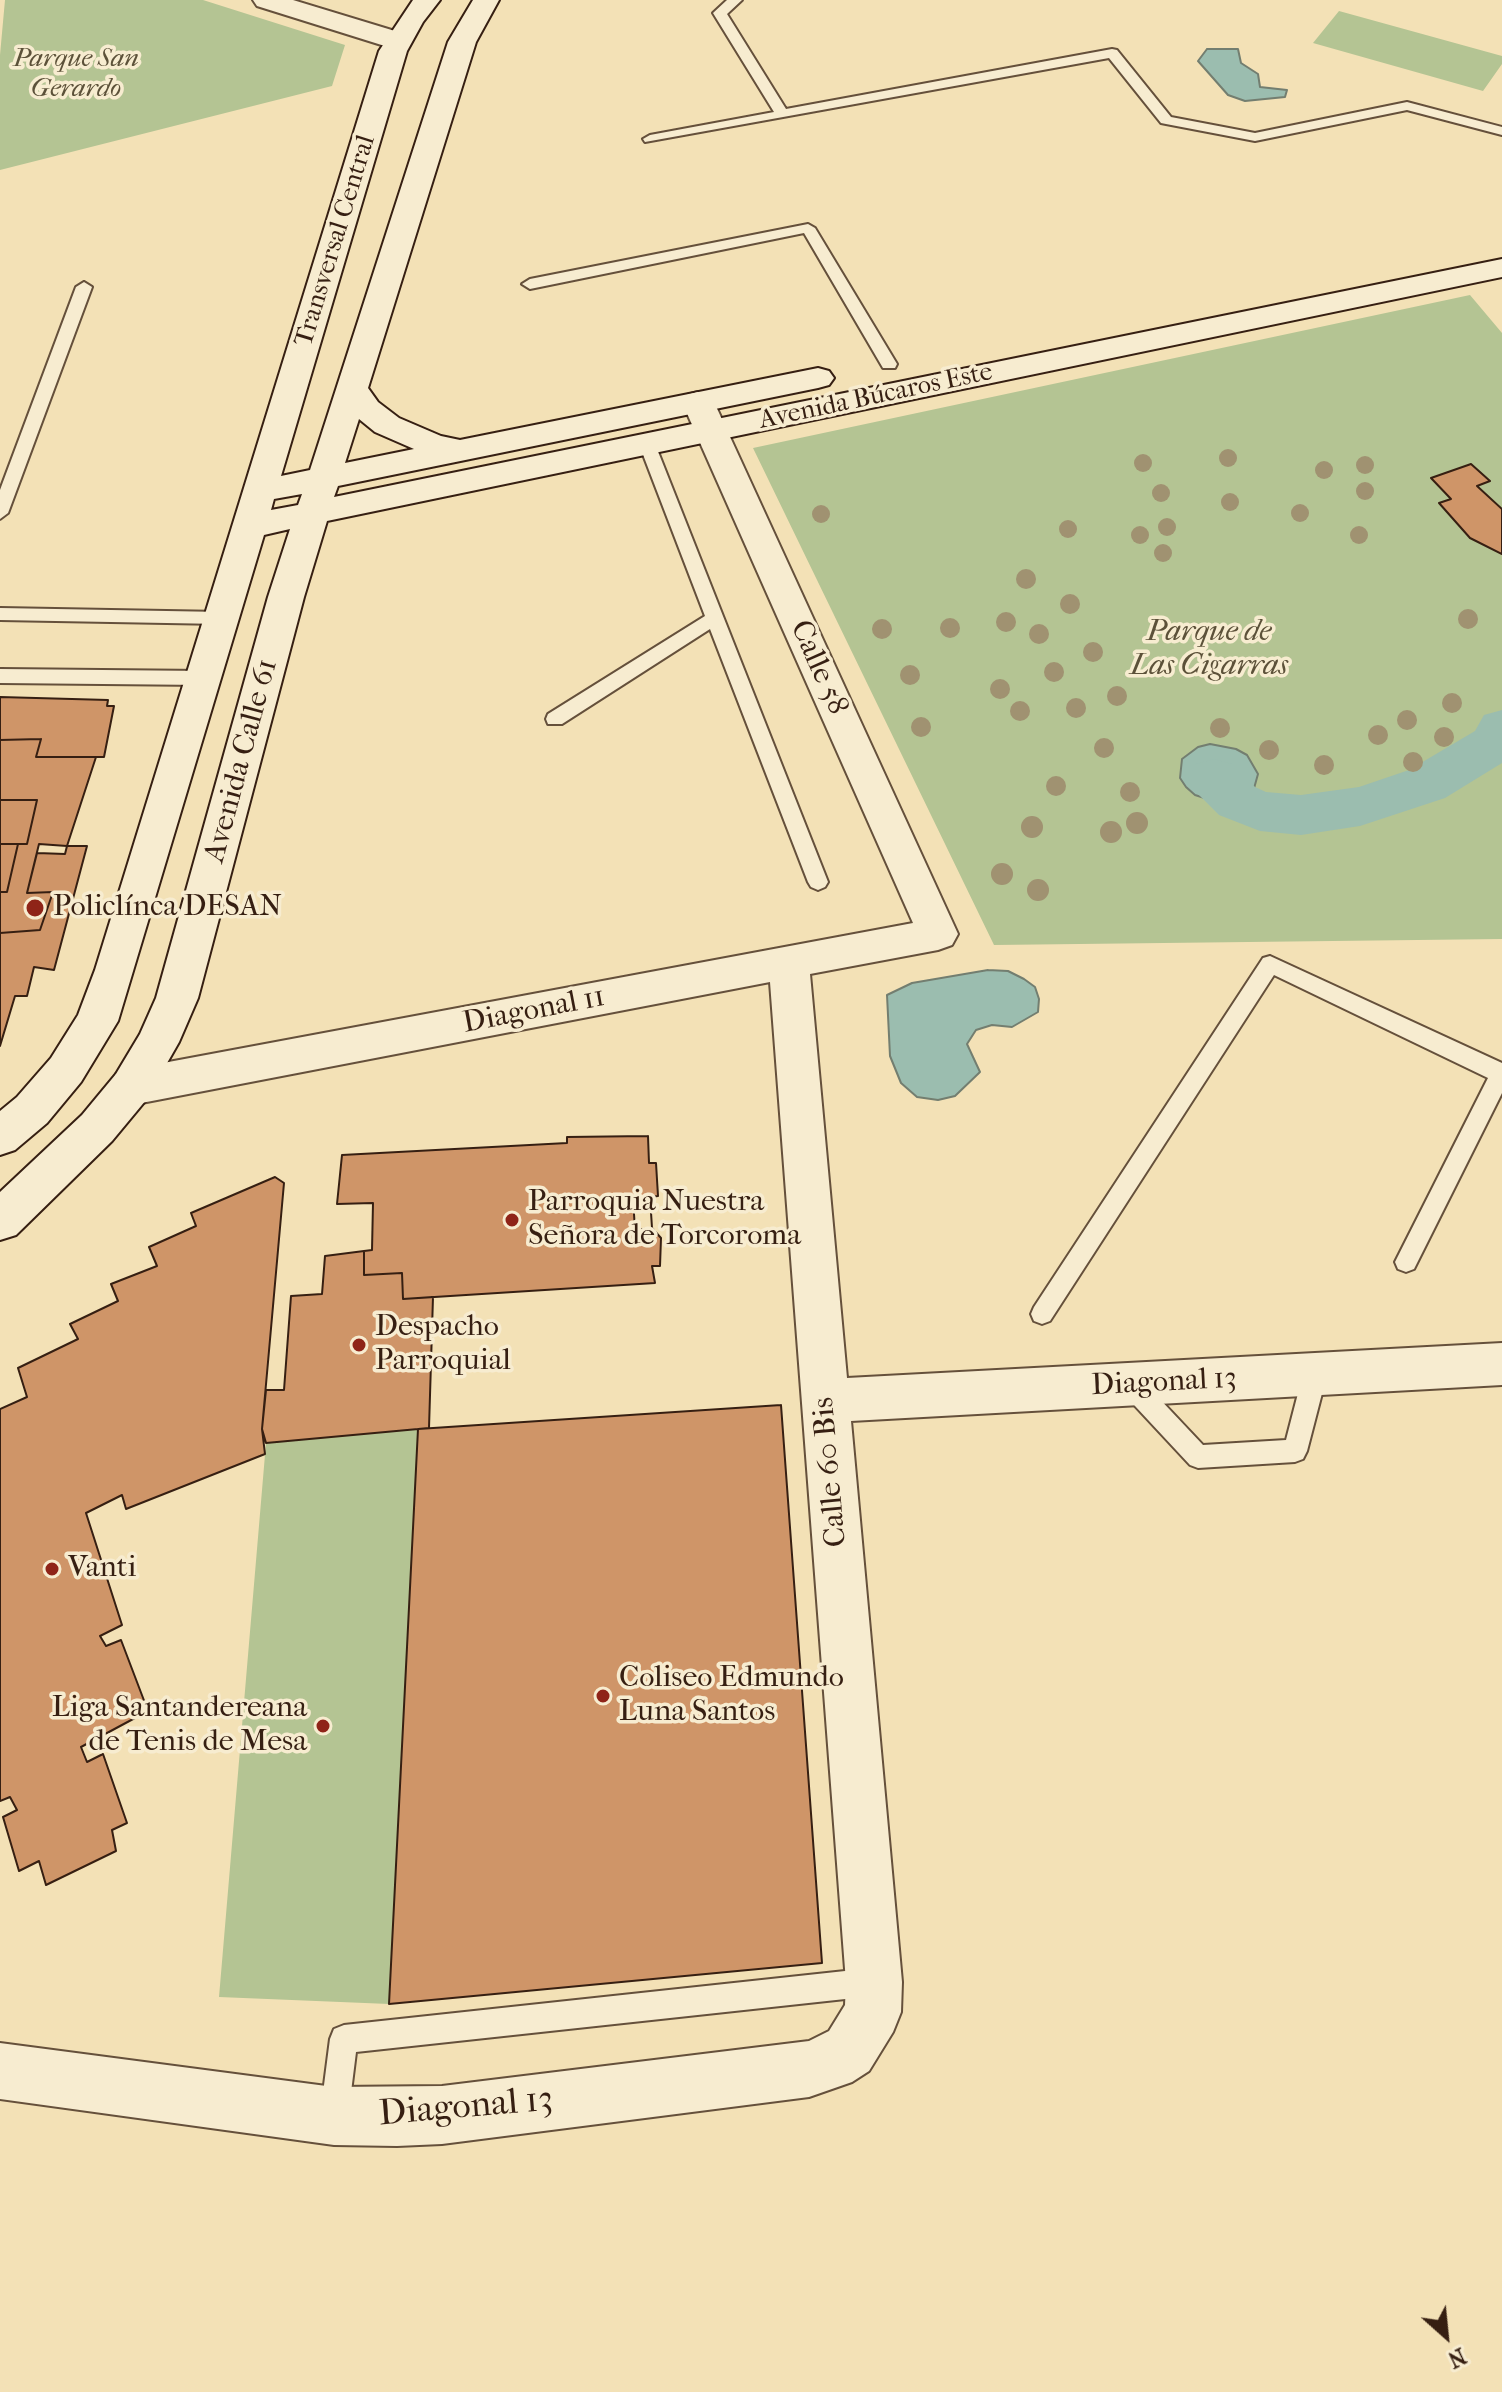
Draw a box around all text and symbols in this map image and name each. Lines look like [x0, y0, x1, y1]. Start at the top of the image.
park label: Parque San Gerardo [13, 44, 139, 106]
street label: Transversal Central [289, 132, 383, 350]
street label: Avenida Búcaros Este [756, 357, 996, 437]
street label: Calle 58 [781, 615, 855, 721]
park label: Parque de Las Cigarras [1130, 615, 1288, 686]
street label: Avenida Calle 61 [198, 655, 286, 867]
place label: Policlínca DESAN [53, 890, 282, 926]
marker: Policlínca DESAN [24, 897, 46, 919]
street label: Diagonal 11 [460, 980, 608, 1042]
place label: Parroquia Nuestra Señora de Torcoroma [528, 1185, 801, 1256]
marker: Parroquia Nuestra Señora de Torcoroma [503, 1211, 521, 1229]
place label: Despacho Parroquial [375, 1310, 511, 1380]
marker: Despacho Parroquial [350, 1336, 368, 1354]
street label: Diagonal 13 [1090, 1361, 1238, 1405]
street label: Calle 60 Bis [807, 1396, 855, 1548]
place label: Vanti [68, 1551, 136, 1587]
marker: Vanti [43, 1560, 61, 1578]
place label: Coliseo Edmundo Luna Santos [619, 1661, 844, 1732]
marker: Coliseo Edmundo Luna Santos [594, 1687, 612, 1705]
place label: Liga Santandereana de Tenis de Mesa [52, 1691, 307, 1762]
marker: Liga Santandereana de Tenis de Mesa [314, 1717, 332, 1735]
street label: Diagonal 13 [377, 2079, 555, 2137]
north arrow [1406, 2296, 1486, 2376]
text: N [1444, 2342, 1470, 2373]

